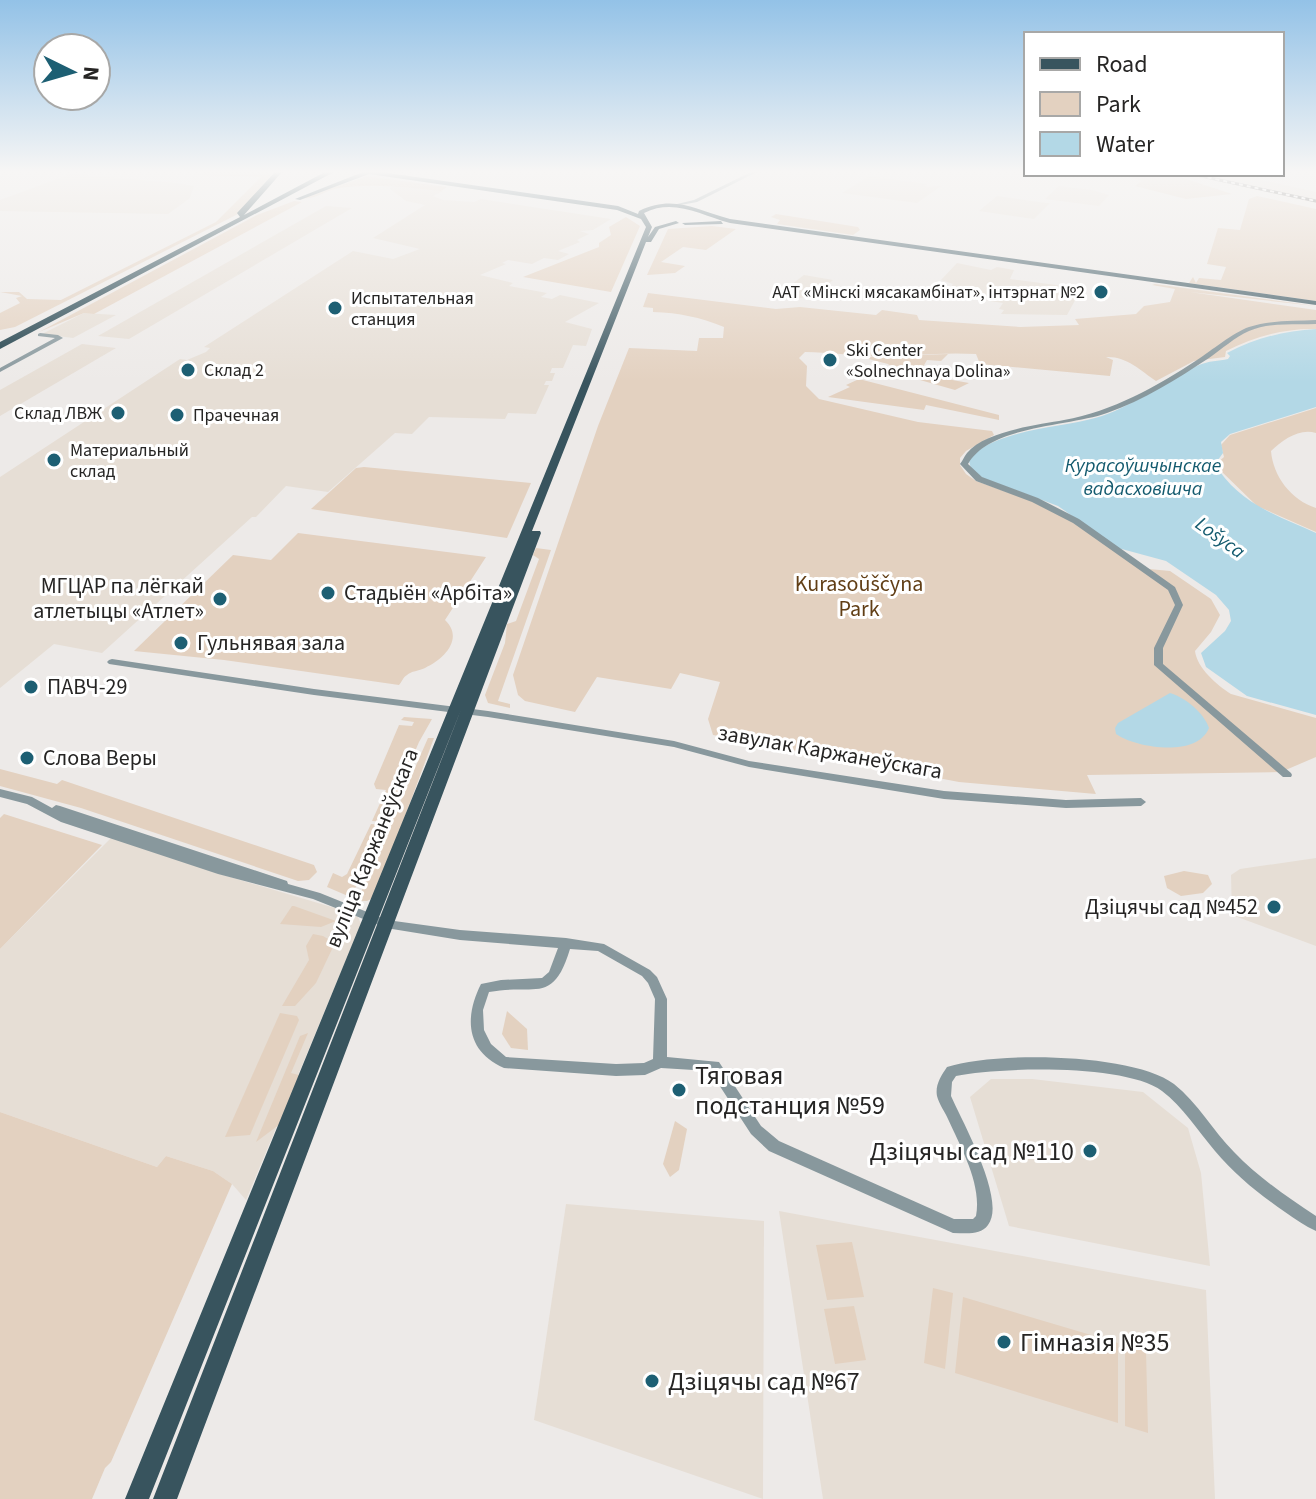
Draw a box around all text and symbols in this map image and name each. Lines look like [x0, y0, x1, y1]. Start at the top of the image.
north arrow [32, 32, 112, 112]
legend [1024, 32, 1284, 176]
text: Road [1096, 47, 1148, 82]
text: N [74, 65, 108, 82]
text: Park [1096, 87, 1141, 122]
text: Water [1096, 127, 1155, 162]
place label: ААТ «Мінскі мясакамбінат», інтэрнат №2 [772, 280, 1085, 305]
marker: ААТ «Мінскі мясакамбінат», інтэрнат №2 [1092, 283, 1110, 301]
place label: Испытательная станция [351, 286, 474, 332]
marker: Испытательная станция [326, 299, 344, 317]
place label: Ski Center «Solnechnaya Dolina» [846, 338, 1011, 384]
marker: Ski Center «Solnechnaya Dolina» [821, 351, 839, 369]
place label: Склад 2 [204, 358, 264, 383]
marker: Склад 2 [179, 361, 197, 379]
place label: Склад ЛВЖ [14, 401, 102, 426]
place label: Прачечная [193, 403, 279, 428]
marker: Склад ЛВЖ [109, 404, 127, 422]
marker: Прачечная [168, 406, 186, 424]
place label: Материальный склад [70, 438, 189, 484]
marker: Материальный склад [45, 451, 63, 469]
water label: Курасоўшчынскае вадасховішча [1065, 452, 1221, 503]
water label: Lošyca [1189, 510, 1251, 566]
park label: Kurasoŭščyna Park [795, 568, 923, 625]
place label: МГЦАР па лёгкай атлетыцы «Атлет» [33, 570, 204, 627]
place label: Стадыён «Арбіта» [344, 577, 512, 609]
marker: Стадыён «Арбіта» [319, 584, 337, 602]
marker: МГЦАР па лёгкай атлетыцы «Атлет» [211, 590, 229, 608]
place label: Гульнявая зала [197, 627, 345, 659]
marker: Гульнявая зала [172, 634, 190, 652]
place label: ПАВЧ-29 [47, 671, 127, 703]
marker: ПАВЧ-29 [22, 678, 40, 696]
street label: завулак Каржанеўскага [715, 717, 945, 787]
place label: Слова Веры [43, 742, 157, 774]
street label: вуліца Каржанеўскага [317, 743, 427, 953]
marker: Слова Веры [18, 749, 36, 767]
place label: Дзіцячы сад №452 [1085, 891, 1258, 923]
marker: Дзіцячы сад №452 [1265, 898, 1283, 916]
place label: Тяговая подстанция №59 [695, 1057, 885, 1124]
marker: Тяговая подстанция №59 [670, 1081, 688, 1099]
place label: Дзіцячы сад №110 [869, 1133, 1074, 1170]
marker: Дзіцячы сад №110 [1081, 1142, 1099, 1160]
place label: Гімназія №35 [1020, 1324, 1169, 1361]
marker: Гімназія №35 [995, 1333, 1013, 1351]
place label: Дзіцячы сад №67 [668, 1363, 860, 1400]
marker: Дзіцячы сад №67 [643, 1372, 661, 1390]

